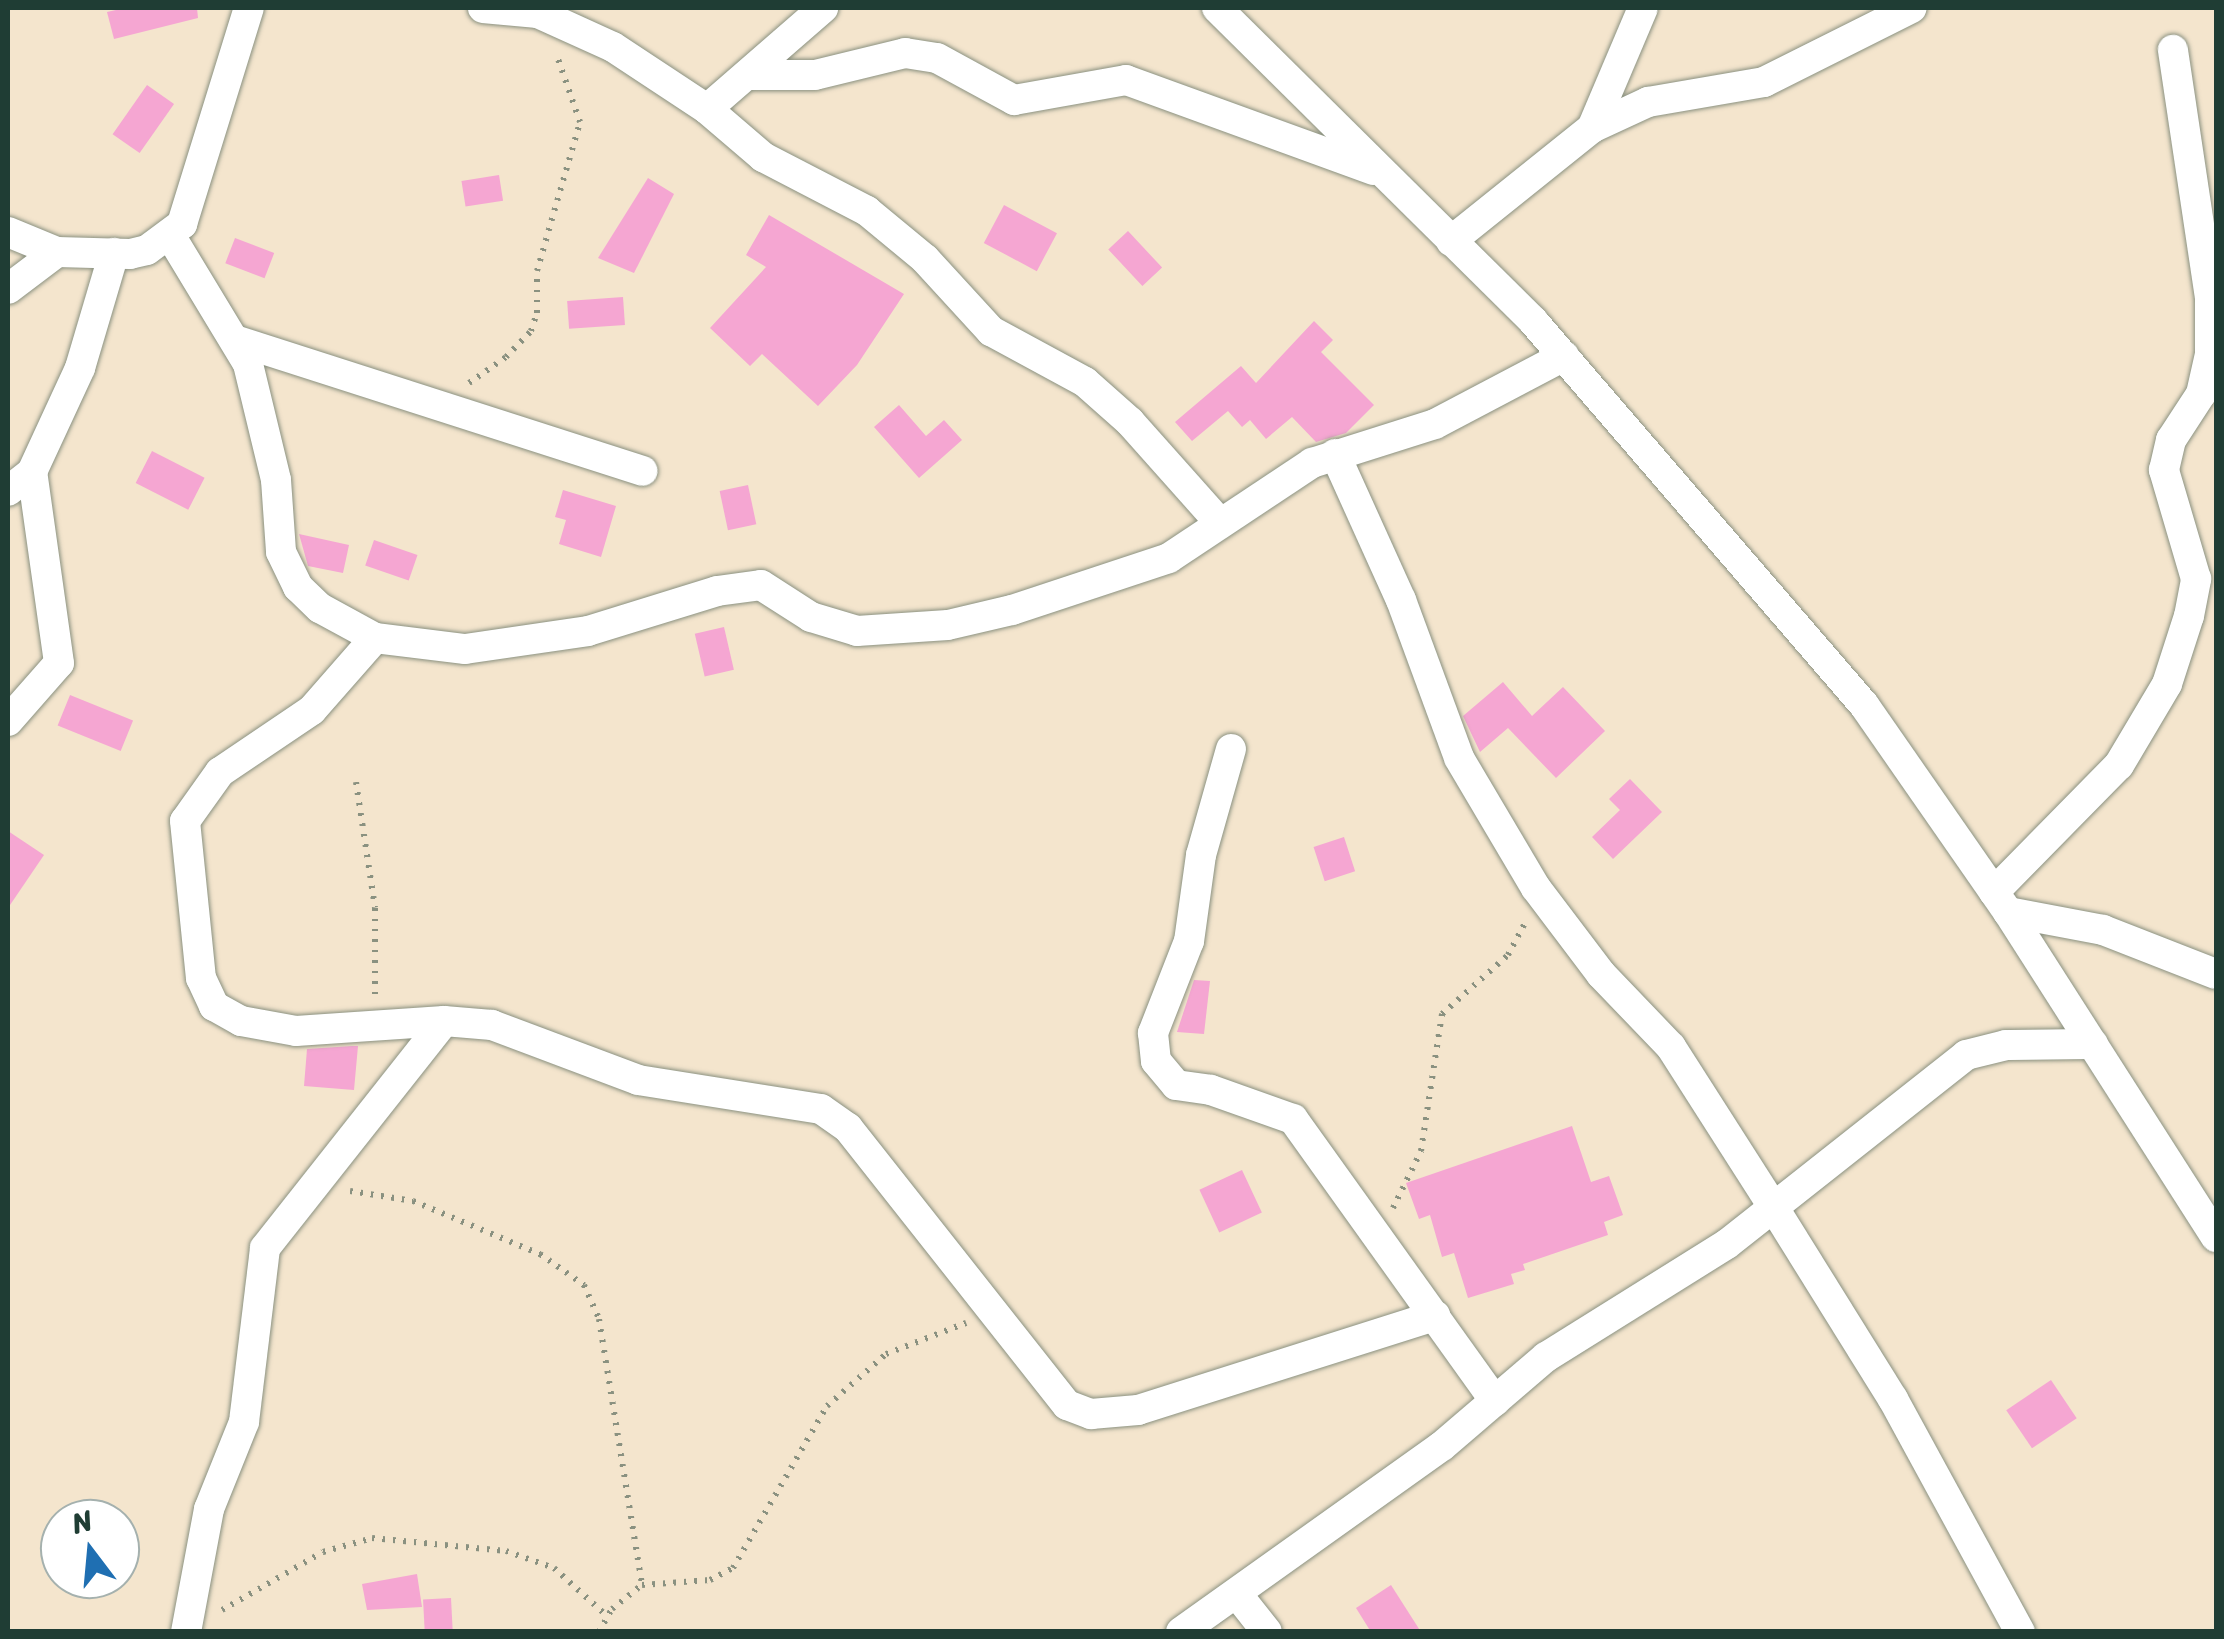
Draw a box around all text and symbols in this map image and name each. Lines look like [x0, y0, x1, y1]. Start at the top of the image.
text: N [66, 1495, 98, 1548]
north arrow [40, 1499, 140, 1599]

